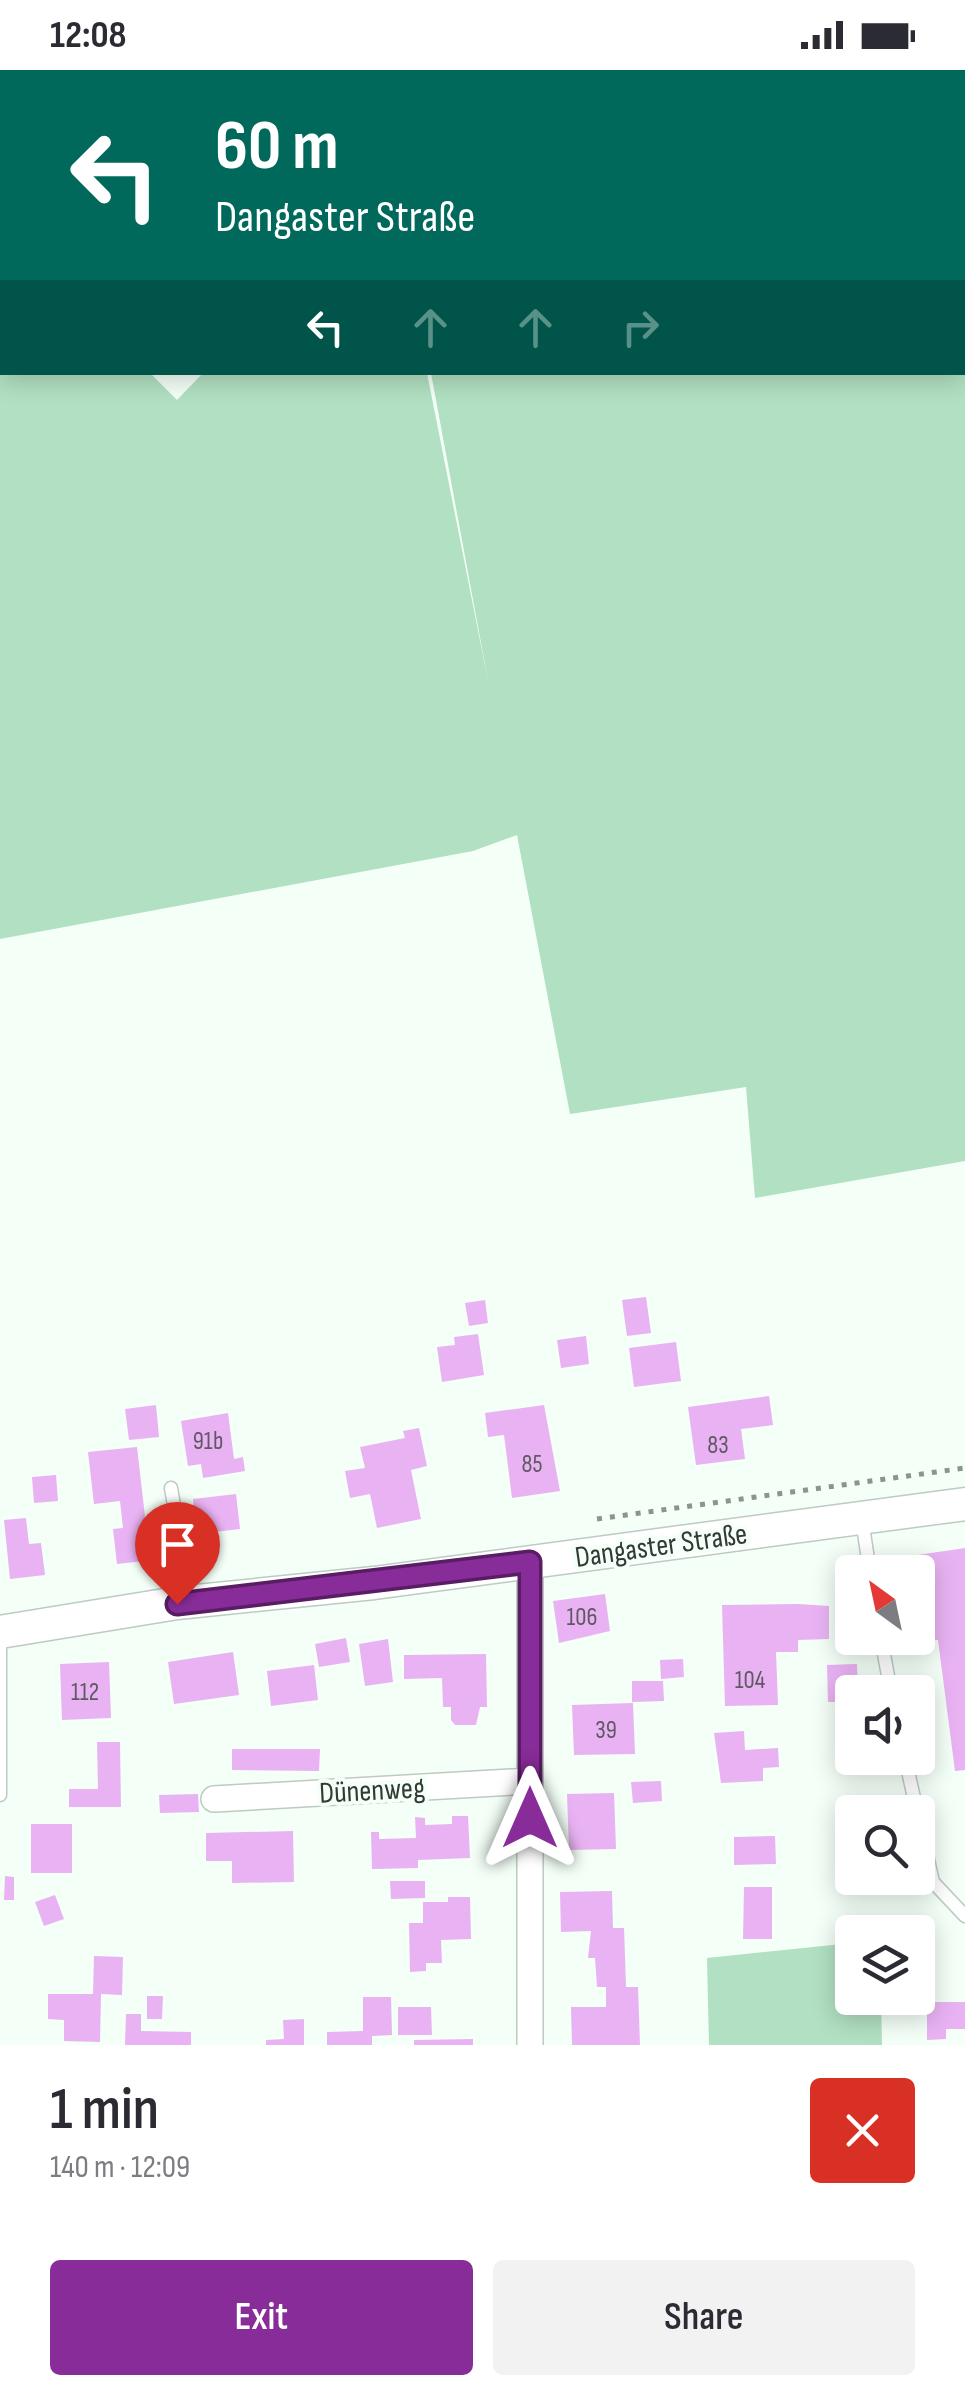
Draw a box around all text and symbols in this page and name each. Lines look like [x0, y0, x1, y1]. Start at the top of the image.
text: 12:08 [50, 13, 127, 58]
text: 60 m [215, 105, 339, 189]
icon: left [50, 110, 180, 240]
text: Dangaster Straße [215, 190, 475, 245]
icon: left [298, 300, 353, 355]
icon: ahead [403, 300, 458, 355]
icon: ahead [508, 300, 563, 355]
icon: right [613, 300, 668, 355]
house number: 91b [193, 1426, 223, 1457]
house number: 83 [707, 1430, 729, 1461]
house number: 85 [522, 1449, 542, 1480]
pin [135, 1502, 220, 1605]
street label: Dangaster Straße [573, 1516, 750, 1576]
icon: arrive [150, 1517, 205, 1572]
north arrow [835, 1555, 935, 1655]
map controls [835, 1555, 935, 2015]
house number: 106 [567, 1602, 597, 1633]
house number: 104 [735, 1665, 765, 1696]
button: sound [835, 1675, 935, 1775]
house number: 112 [71, 1677, 99, 1708]
house number: 39 [595, 1715, 617, 1746]
position arrow [478, 1766, 582, 1870]
street label: Dünenweg [318, 1770, 426, 1812]
button: search [835, 1795, 935, 1895]
button: layers [835, 1915, 935, 2015]
text: 1 min [50, 2074, 159, 2146]
button: close [810, 2078, 915, 2183]
text: 140 m · 12:09 [50, 2148, 190, 2187]
button: Exit [50, 2260, 473, 2375]
button: Share [493, 2260, 915, 2375]

